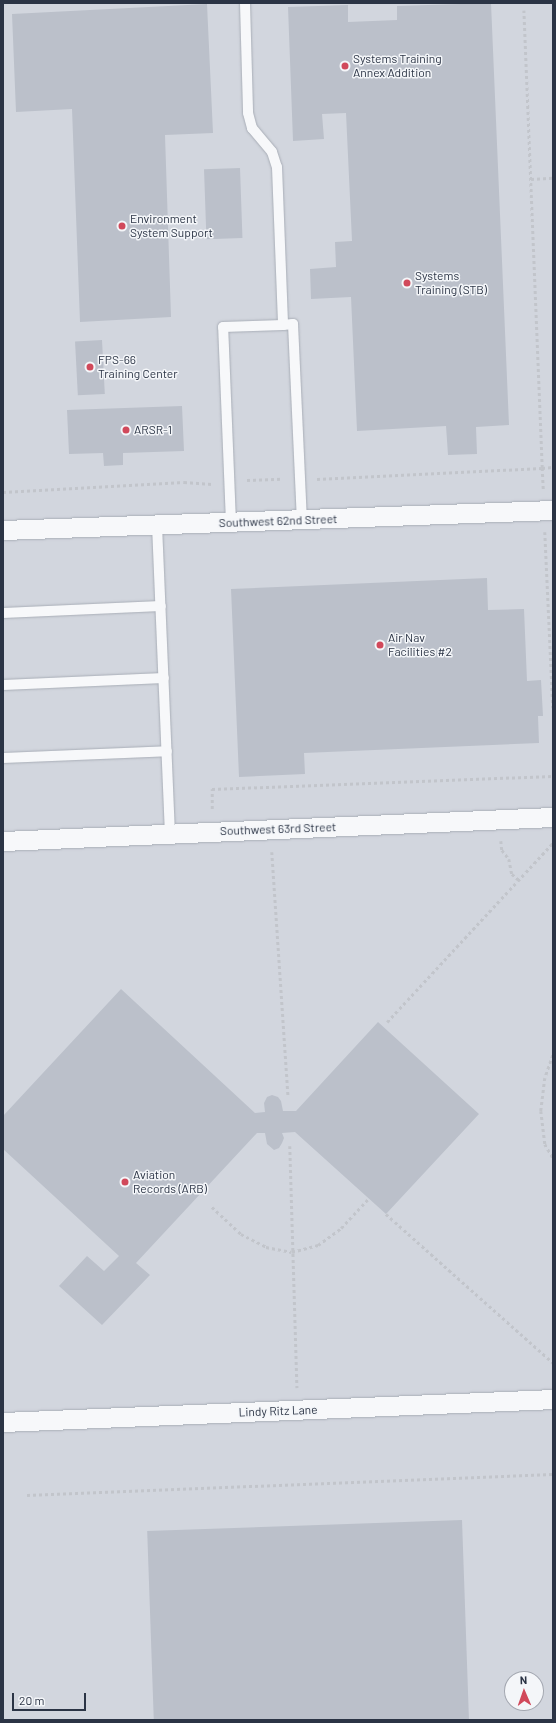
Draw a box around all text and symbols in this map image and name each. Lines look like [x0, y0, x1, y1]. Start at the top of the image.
place label: Systems Training Annex Addition [353, 52, 442, 80]
marker: Systems Training Annex Addition [340, 61, 350, 71]
place label: Environment System Support [130, 212, 213, 240]
marker: Environment System Support [117, 221, 127, 231]
place label: Systems Training (STB) [415, 269, 487, 297]
marker: Systems Training (STB) [402, 278, 412, 288]
place label: FPS-66 Training Center [98, 353, 178, 381]
marker: FPS-66 Training Center [85, 362, 95, 372]
place label: ARSR-1 [134, 423, 172, 437]
marker: ARSR-1 [121, 425, 131, 435]
street label: Southwest 62nd Street [218, 512, 338, 530]
place label: Air Nav Facilities #2 [388, 631, 452, 659]
marker: Air Nav Facilities #2 [375, 640, 385, 650]
street label: Southwest 63rd Street [220, 820, 336, 838]
place label: Aviation Records (ARB) [133, 1168, 207, 1196]
marker: Aviation Records (ARB) [120, 1177, 130, 1187]
street label: Lindy Ritz Lane [238, 1402, 318, 1420]
north arrow [504, 1671, 544, 1711]
text: N [520, 1673, 527, 1686]
scale bar [14, 1685, 88, 1711]
text: 20 m [19, 1693, 45, 1707]

